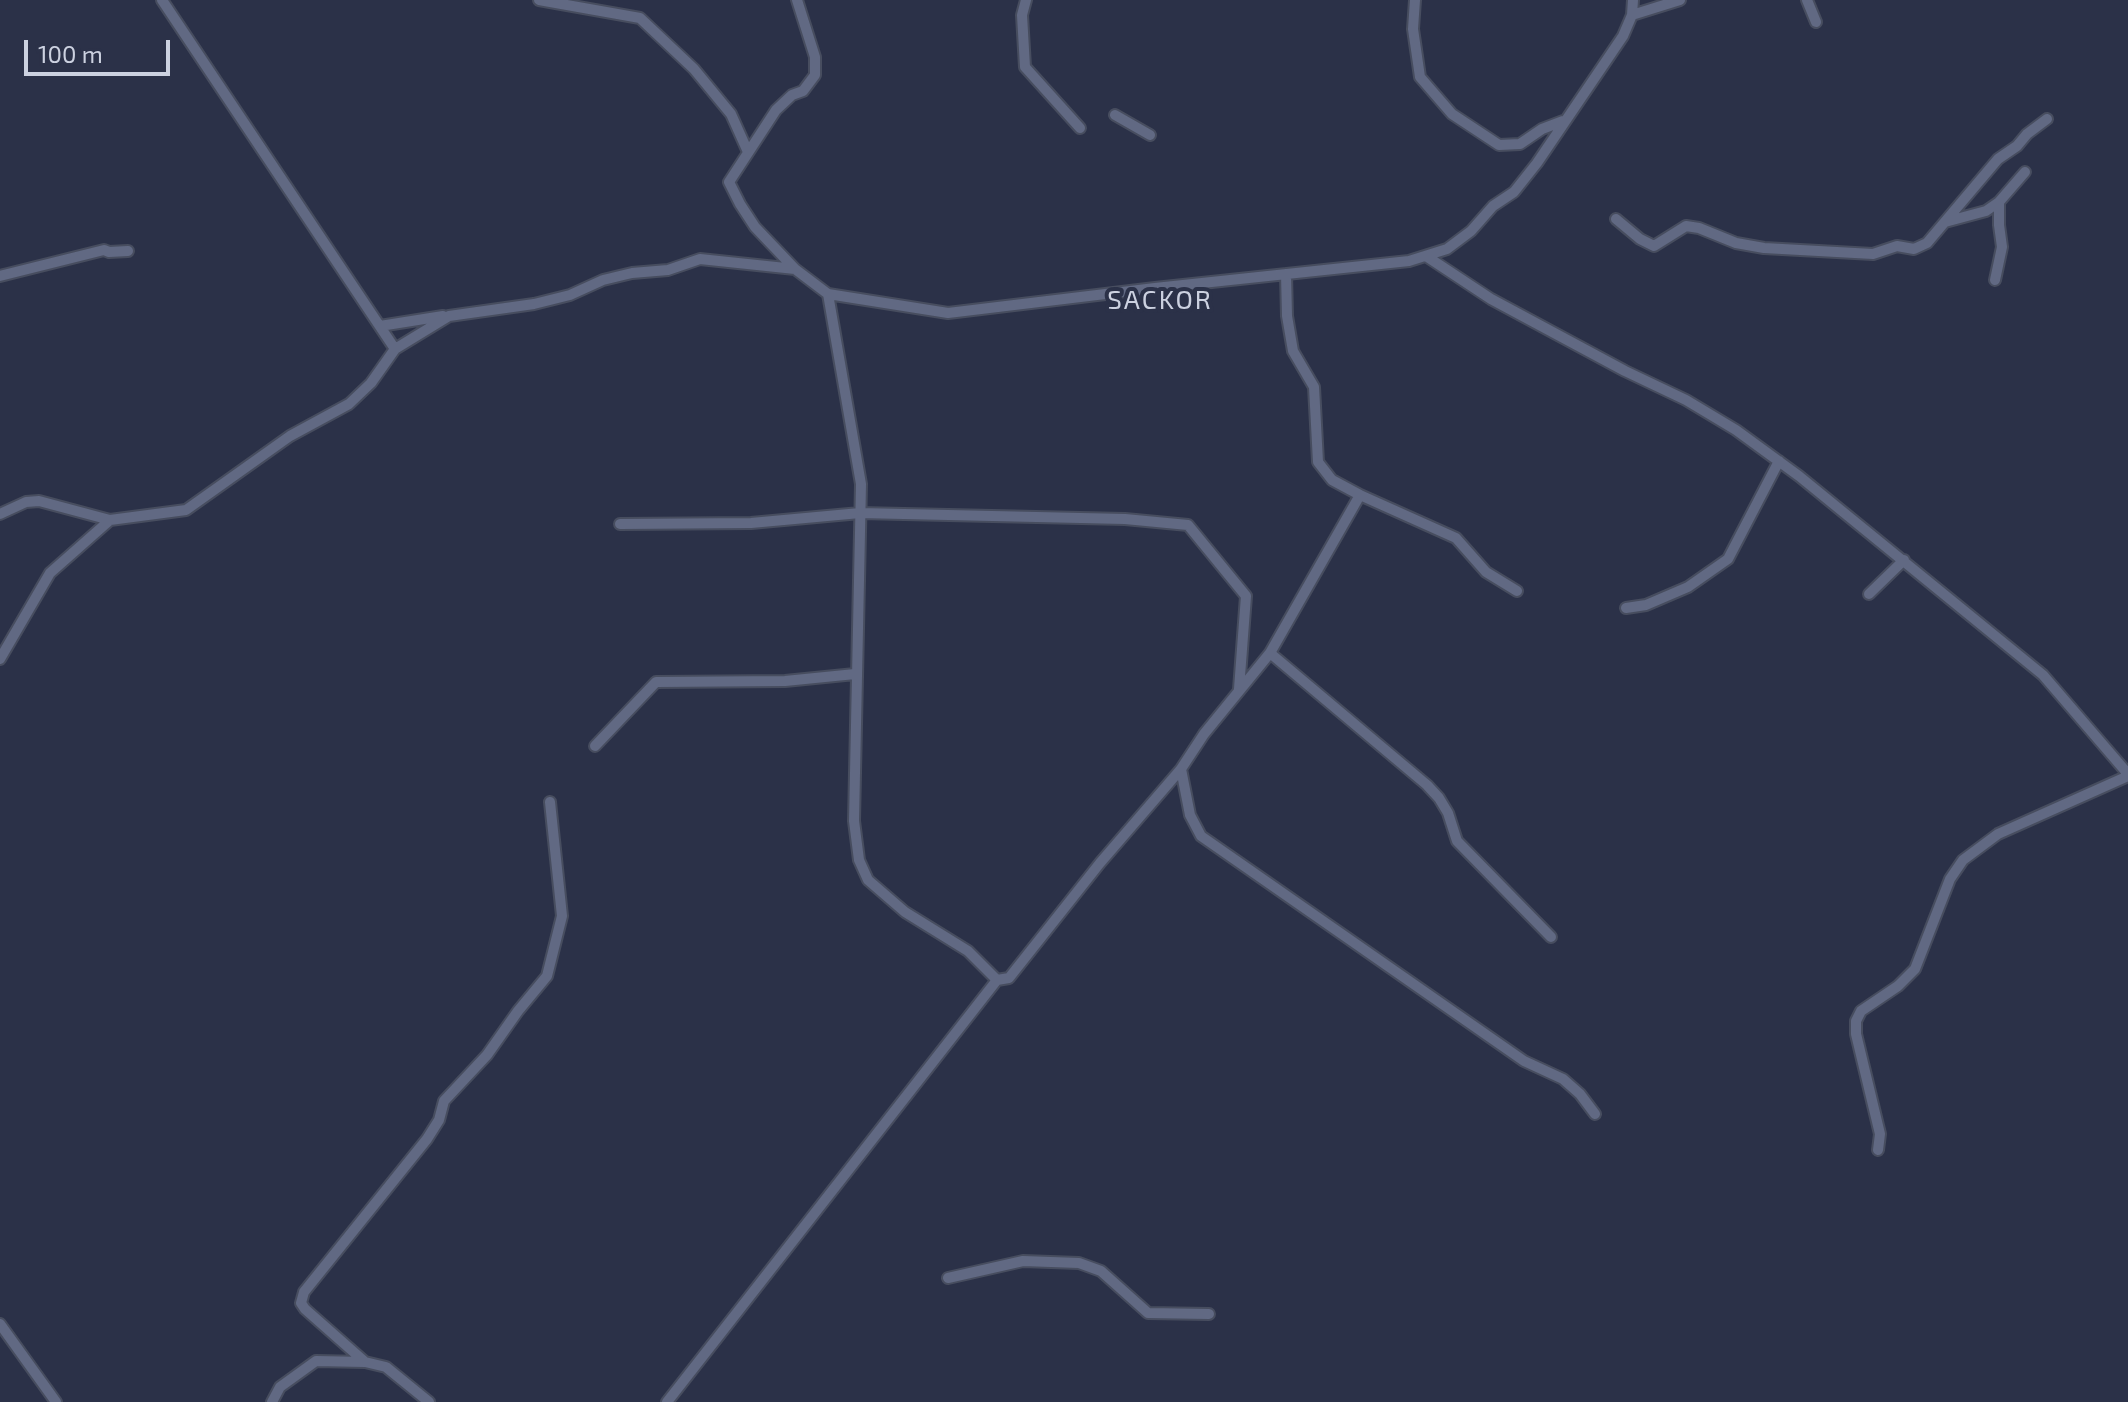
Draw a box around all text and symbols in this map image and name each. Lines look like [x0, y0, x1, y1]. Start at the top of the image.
scale bar [28, 24, 174, 74]
text: 100 m [38, 39, 103, 68]
district label: SACKOR [1107, 284, 1213, 316]

